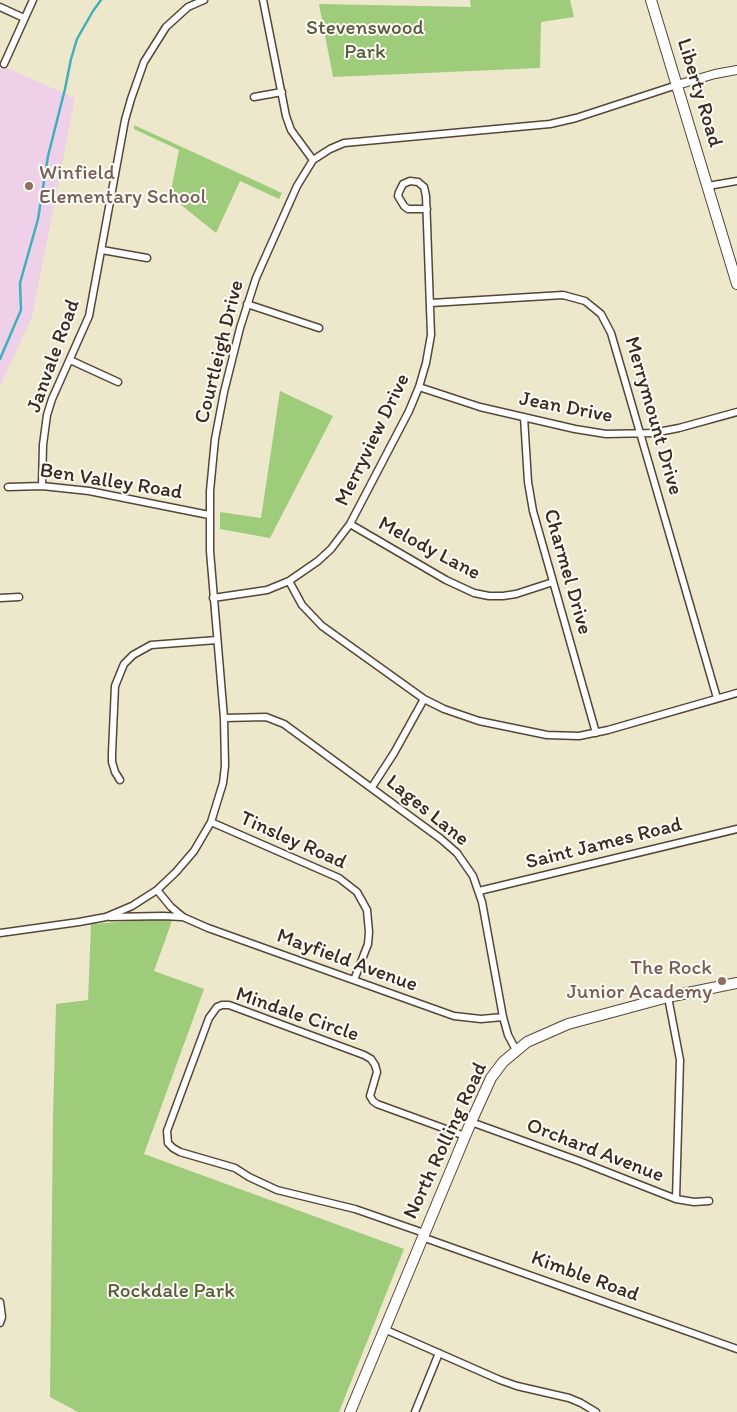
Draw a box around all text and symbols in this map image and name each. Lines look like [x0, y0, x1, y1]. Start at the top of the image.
park label: Stevenswood Park [306, 16, 424, 66]
street label: Liberty Road [671, 36, 727, 150]
place label: Winfield Elementary School [39, 161, 206, 211]
marker: Winfield Elementary School [23, 180, 35, 192]
street label: Courtleigh Drive [190, 278, 250, 426]
street label: Janvale Road [22, 296, 86, 416]
street label: Merrymount Drive [618, 334, 688, 498]
street label: Merryview Drive [330, 370, 416, 510]
street label: Jean Drive [517, 387, 615, 429]
street label: Ben Valley Road [38, 458, 184, 506]
street label: Charmel Drive [537, 506, 597, 638]
street label: Melody Lane [373, 511, 485, 587]
street label: Lages Lane [380, 770, 474, 852]
street label: Tinsley Road [236, 806, 350, 876]
street label: Saint James Road [523, 812, 685, 876]
street label: Mayfield Avenue [273, 924, 421, 998]
place label: The Rock Junior Academy [567, 956, 712, 1006]
marker: The Rock Junior Academy [716, 975, 728, 987]
street label: Mindale Circle [232, 982, 362, 1048]
street label: North Rolling Road [399, 1059, 493, 1223]
street label: Orchard Avenue [523, 1113, 667, 1189]
street label: Kimble Road [527, 1246, 643, 1308]
park label: Rockdale Park [107, 1279, 235, 1305]

